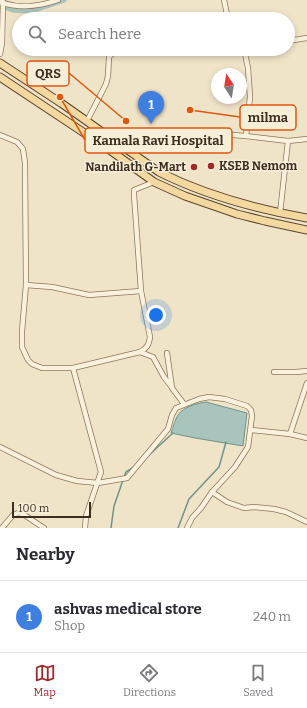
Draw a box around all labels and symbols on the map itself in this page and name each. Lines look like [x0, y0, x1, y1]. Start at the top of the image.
callout: QRS [27, 61, 69, 86]
text: QRS [35, 66, 61, 81]
north arrow [211, 68, 247, 104]
pin: 1 [138, 91, 164, 124]
callout: milma [240, 105, 296, 130]
text: milma [248, 110, 289, 125]
callout: Kamala Ravi Hospital [85, 128, 232, 153]
text: Kamala Ravi Hospital [93, 133, 223, 148]
place label: KSEB Nemom [219, 159, 298, 173]
place label: Nandilath G-Mart [85, 160, 186, 174]
marker: KSEB Nemom [206, 161, 216, 171]
marker: Nandilath G-Mart [189, 162, 199, 172]
your location [146, 305, 166, 325]
scale bar [12, 500, 91, 519]

